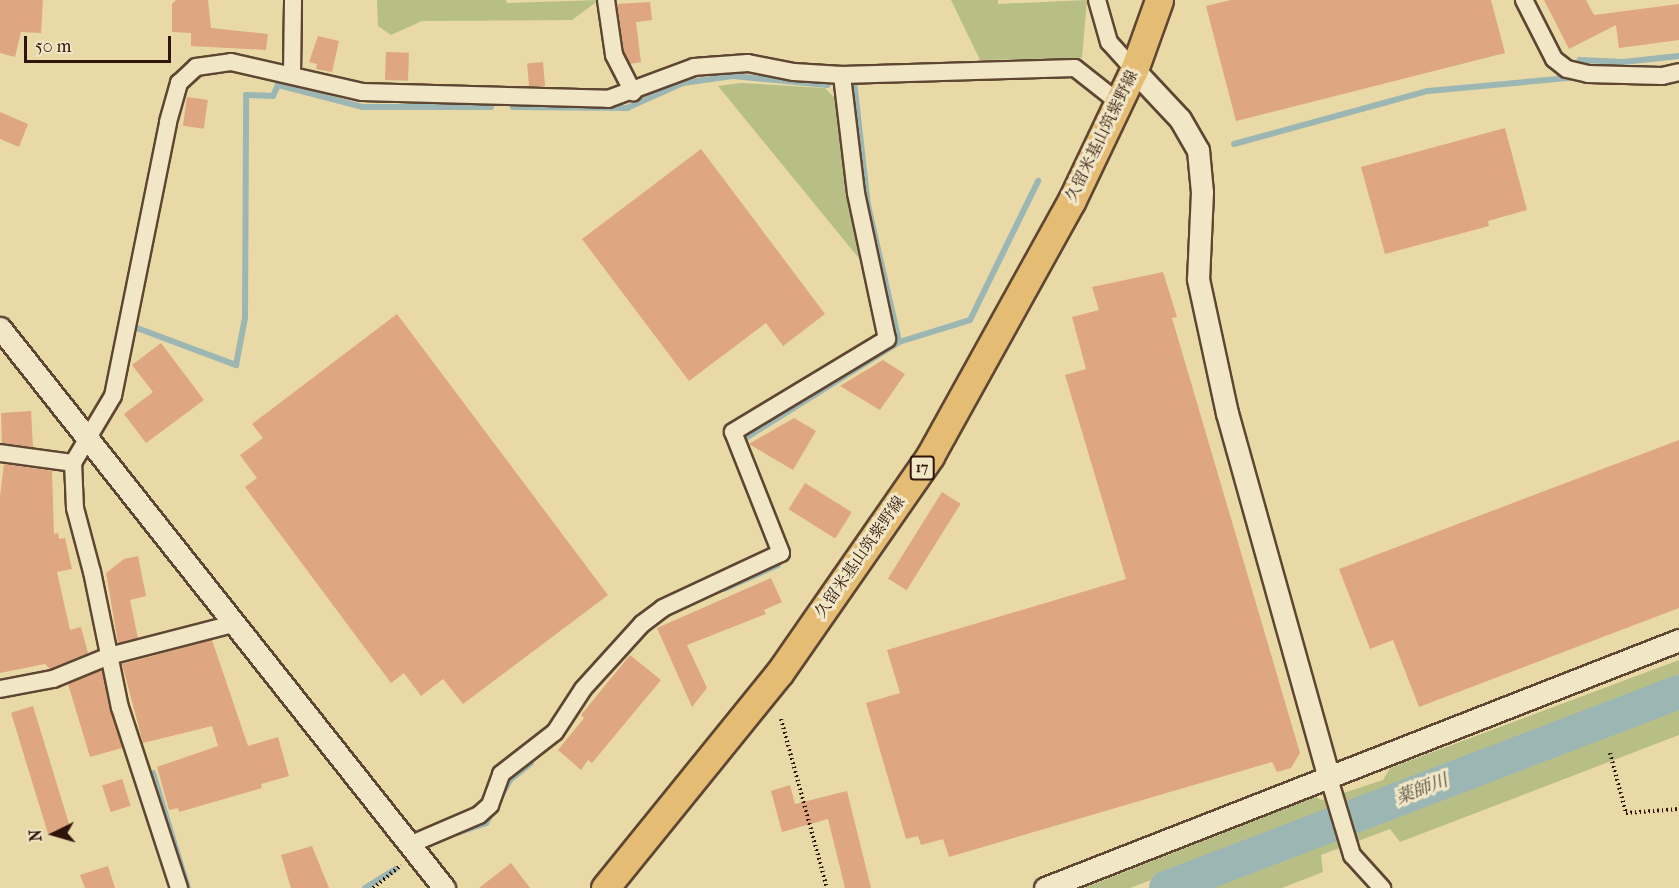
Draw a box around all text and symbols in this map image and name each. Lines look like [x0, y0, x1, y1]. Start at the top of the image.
scale bar [27, 24, 174, 62]
text: 50 m [35, 36, 71, 57]
street label: 久留米基山筑紫野線 [1062, 67, 1142, 205]
road number: 17 [908, 456, 936, 480]
street label: 久留米基山筑紫野線 [811, 493, 909, 621]
water label: 薬師川 [1393, 770, 1451, 810]
north arrow [24, 804, 84, 864]
text: N [26, 829, 46, 842]

